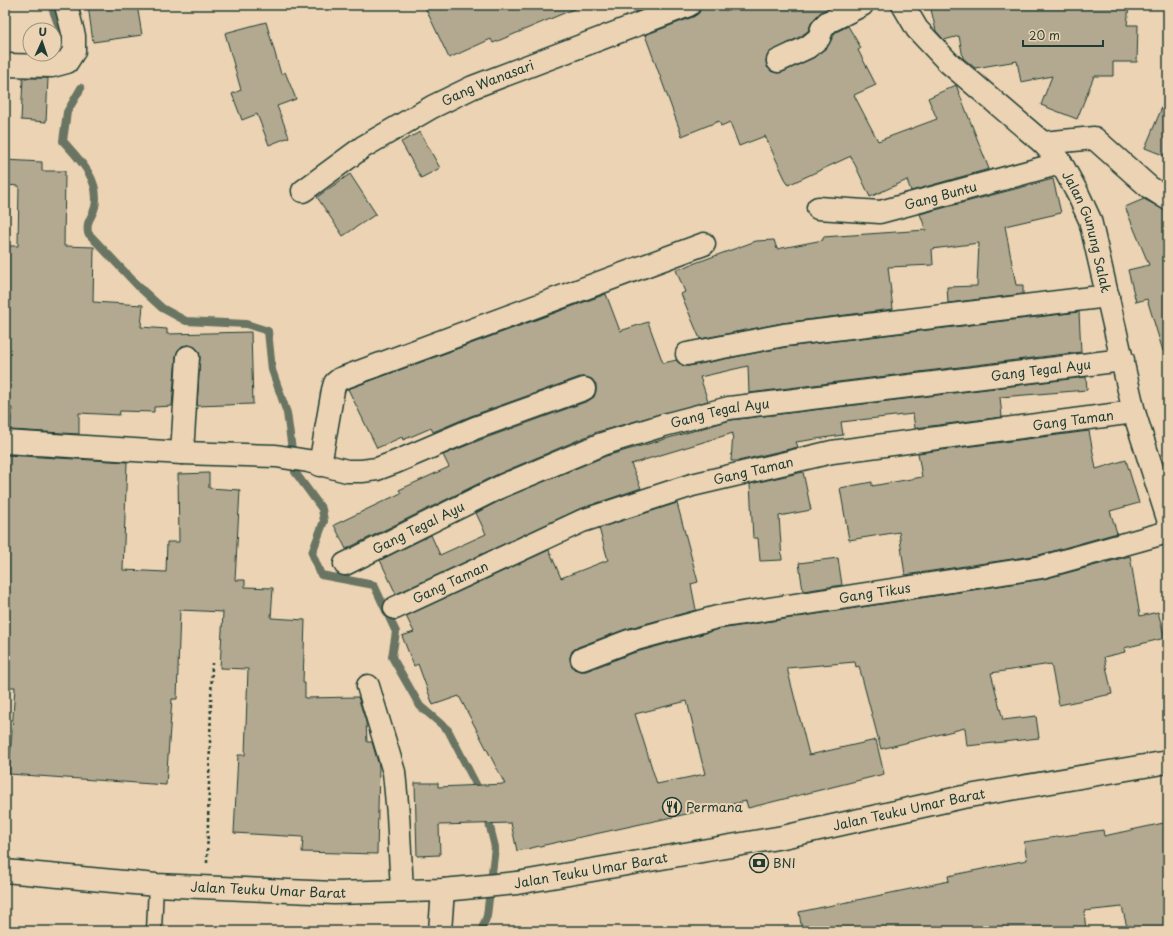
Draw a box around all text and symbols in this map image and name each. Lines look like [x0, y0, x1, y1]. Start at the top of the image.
north arrow [22, 22, 62, 62]
scale bar [1023, 22, 1103, 48]
text: U [38, 23, 47, 40]
text: 20 m [1029, 26, 1060, 44]
street label: Gang Wanasari [438, 55, 536, 110]
street label: Jalan Gunung Salak [1058, 167, 1116, 295]
street label: Gang Buntu [902, 176, 979, 214]
street label: Gang Tegal Ayu [990, 354, 1092, 385]
street label: Gang Tegal Ayu [668, 393, 770, 432]
street label: Gang Taman [1031, 405, 1115, 434]
street label: Gang Taman [711, 451, 795, 489]
street label: Gang Tegal Ayu [369, 496, 468, 558]
street label: Gang Taman [409, 556, 491, 608]
street label: Gang Tikus [837, 577, 912, 607]
street label: Jalan Teuku Umar Barat [831, 783, 986, 835]
restaurant icon: Permana [661, 796, 683, 818]
place label: Permana [686, 797, 744, 816]
street label: Jalan Teuku Umar Barat [512, 847, 669, 892]
bank icon: BNI [748, 852, 770, 874]
place label: BNI [773, 853, 796, 872]
street label: Jalan Teuku Umar Barat [190, 877, 346, 902]

